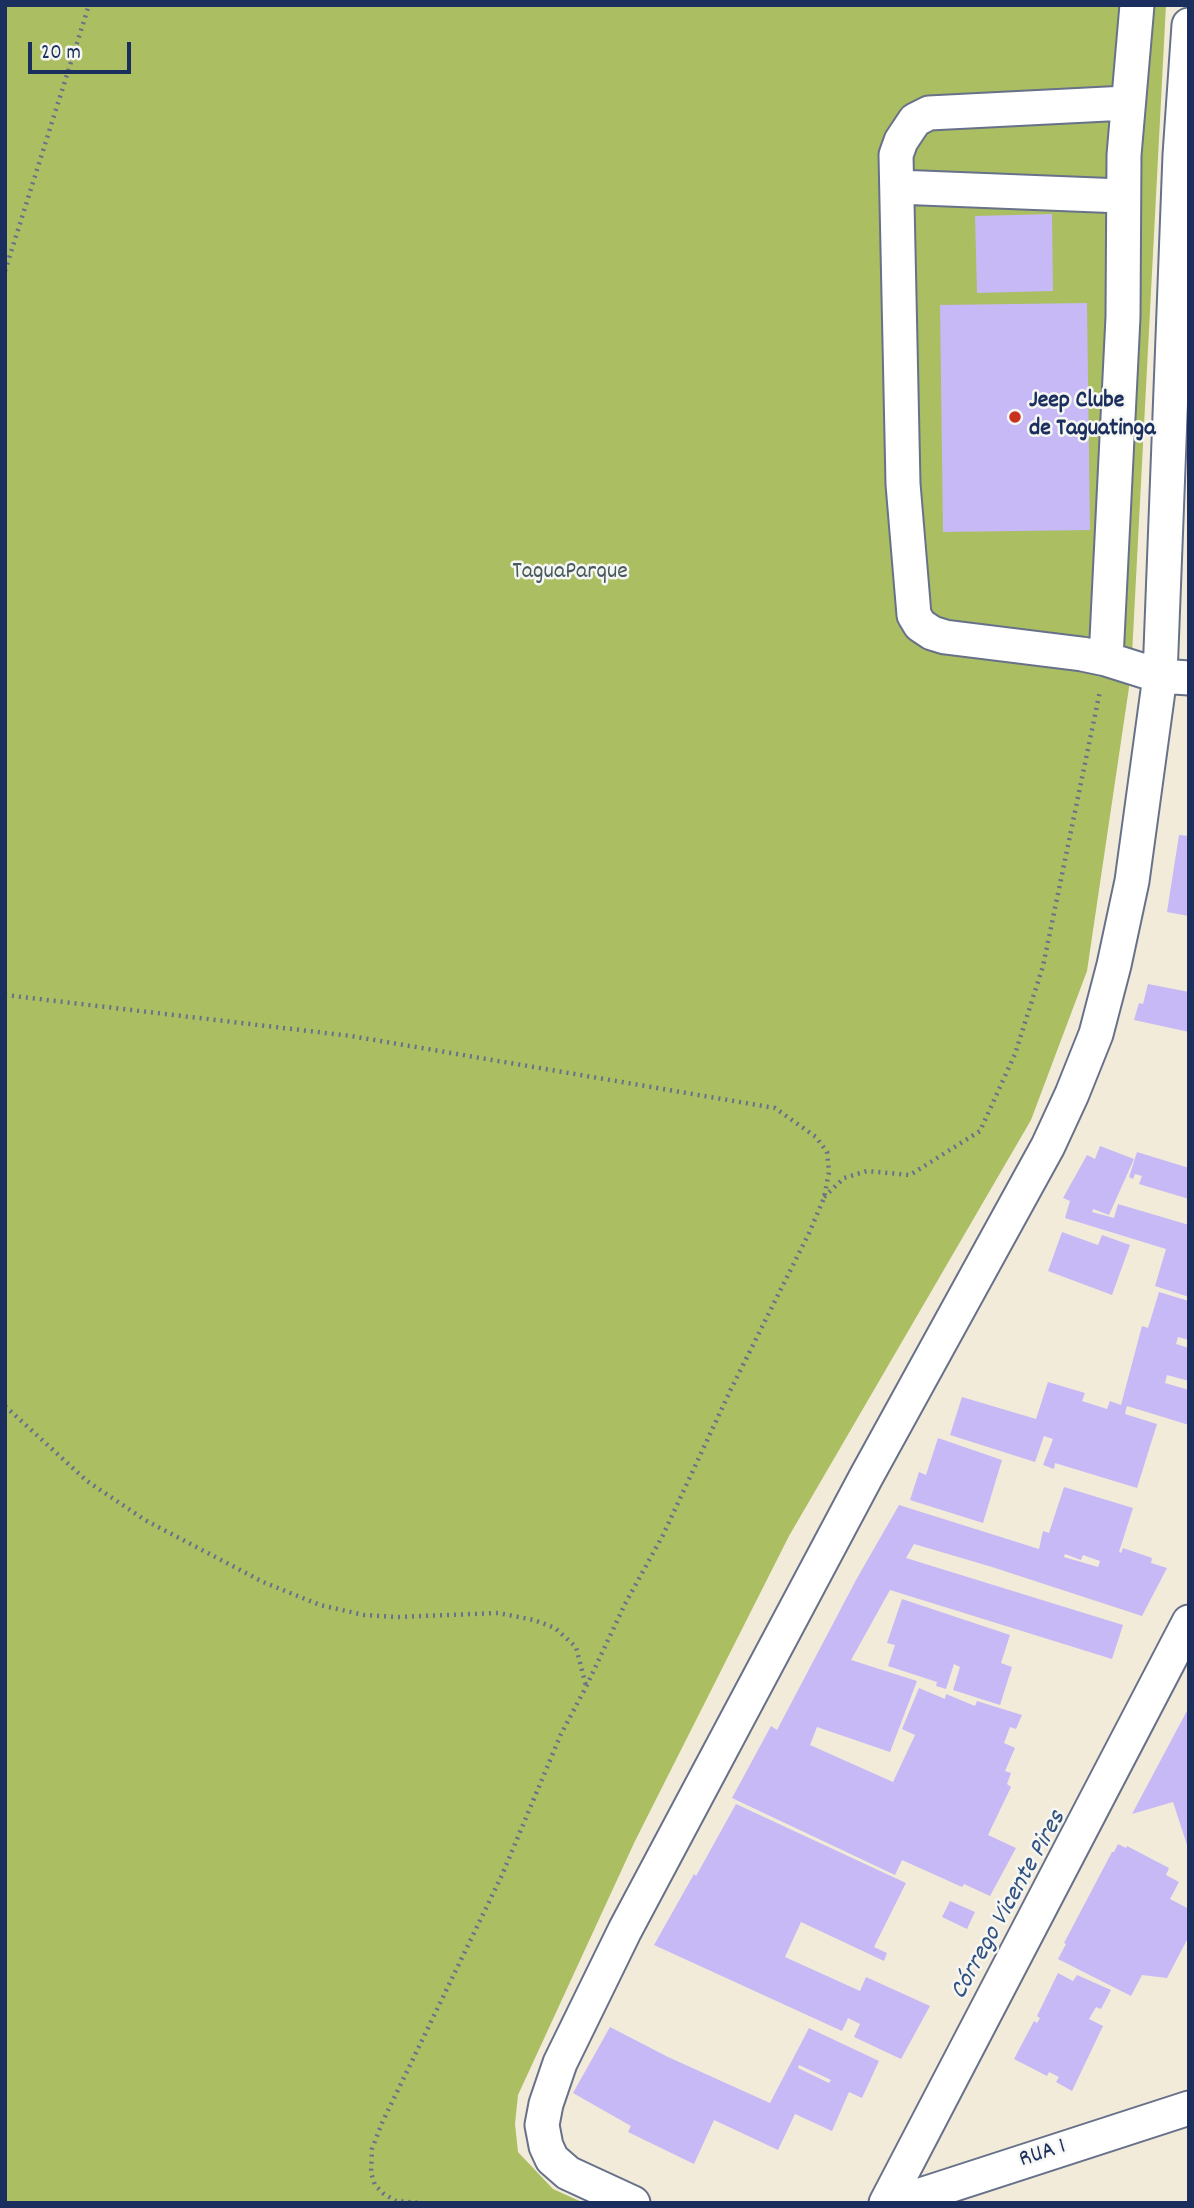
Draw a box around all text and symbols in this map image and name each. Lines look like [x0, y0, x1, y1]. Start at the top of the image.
scale bar [32, 28, 135, 72]
text: 20 m [41, 39, 81, 69]
place label: Jeep Clube de Taguatinga [1029, 389, 1155, 445]
marker: Jeep Clube de Taguatinga [1007, 409, 1023, 425]
park label: TaguaParque [512, 560, 628, 588]
water label: Córrego Vicente Pires [945, 1806, 1075, 2006]
street label: RUA 1 [1016, 2134, 1070, 2176]

